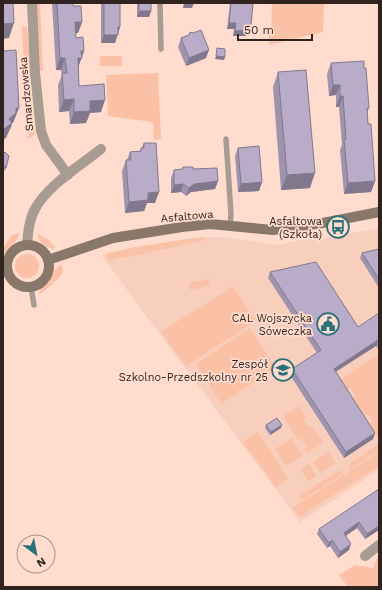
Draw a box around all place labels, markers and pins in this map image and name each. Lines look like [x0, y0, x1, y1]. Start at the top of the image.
bus stop icon: Asfaltowa (Szkoła) [325, 214, 351, 240]
place label: Asfaltowa (Szkoła) [269, 215, 322, 241]
public building icon: CAL Wojszycka Sóweczka [315, 311, 341, 337]
place label: CAL Wojszycka Sóweczka [232, 312, 312, 338]
school or university icon: Zespół Szkolno-Przedszkolny nr 25 [270, 357, 296, 383]
place label: Zespół Szkolno-Przedszkolny nr 25 [119, 358, 268, 384]

